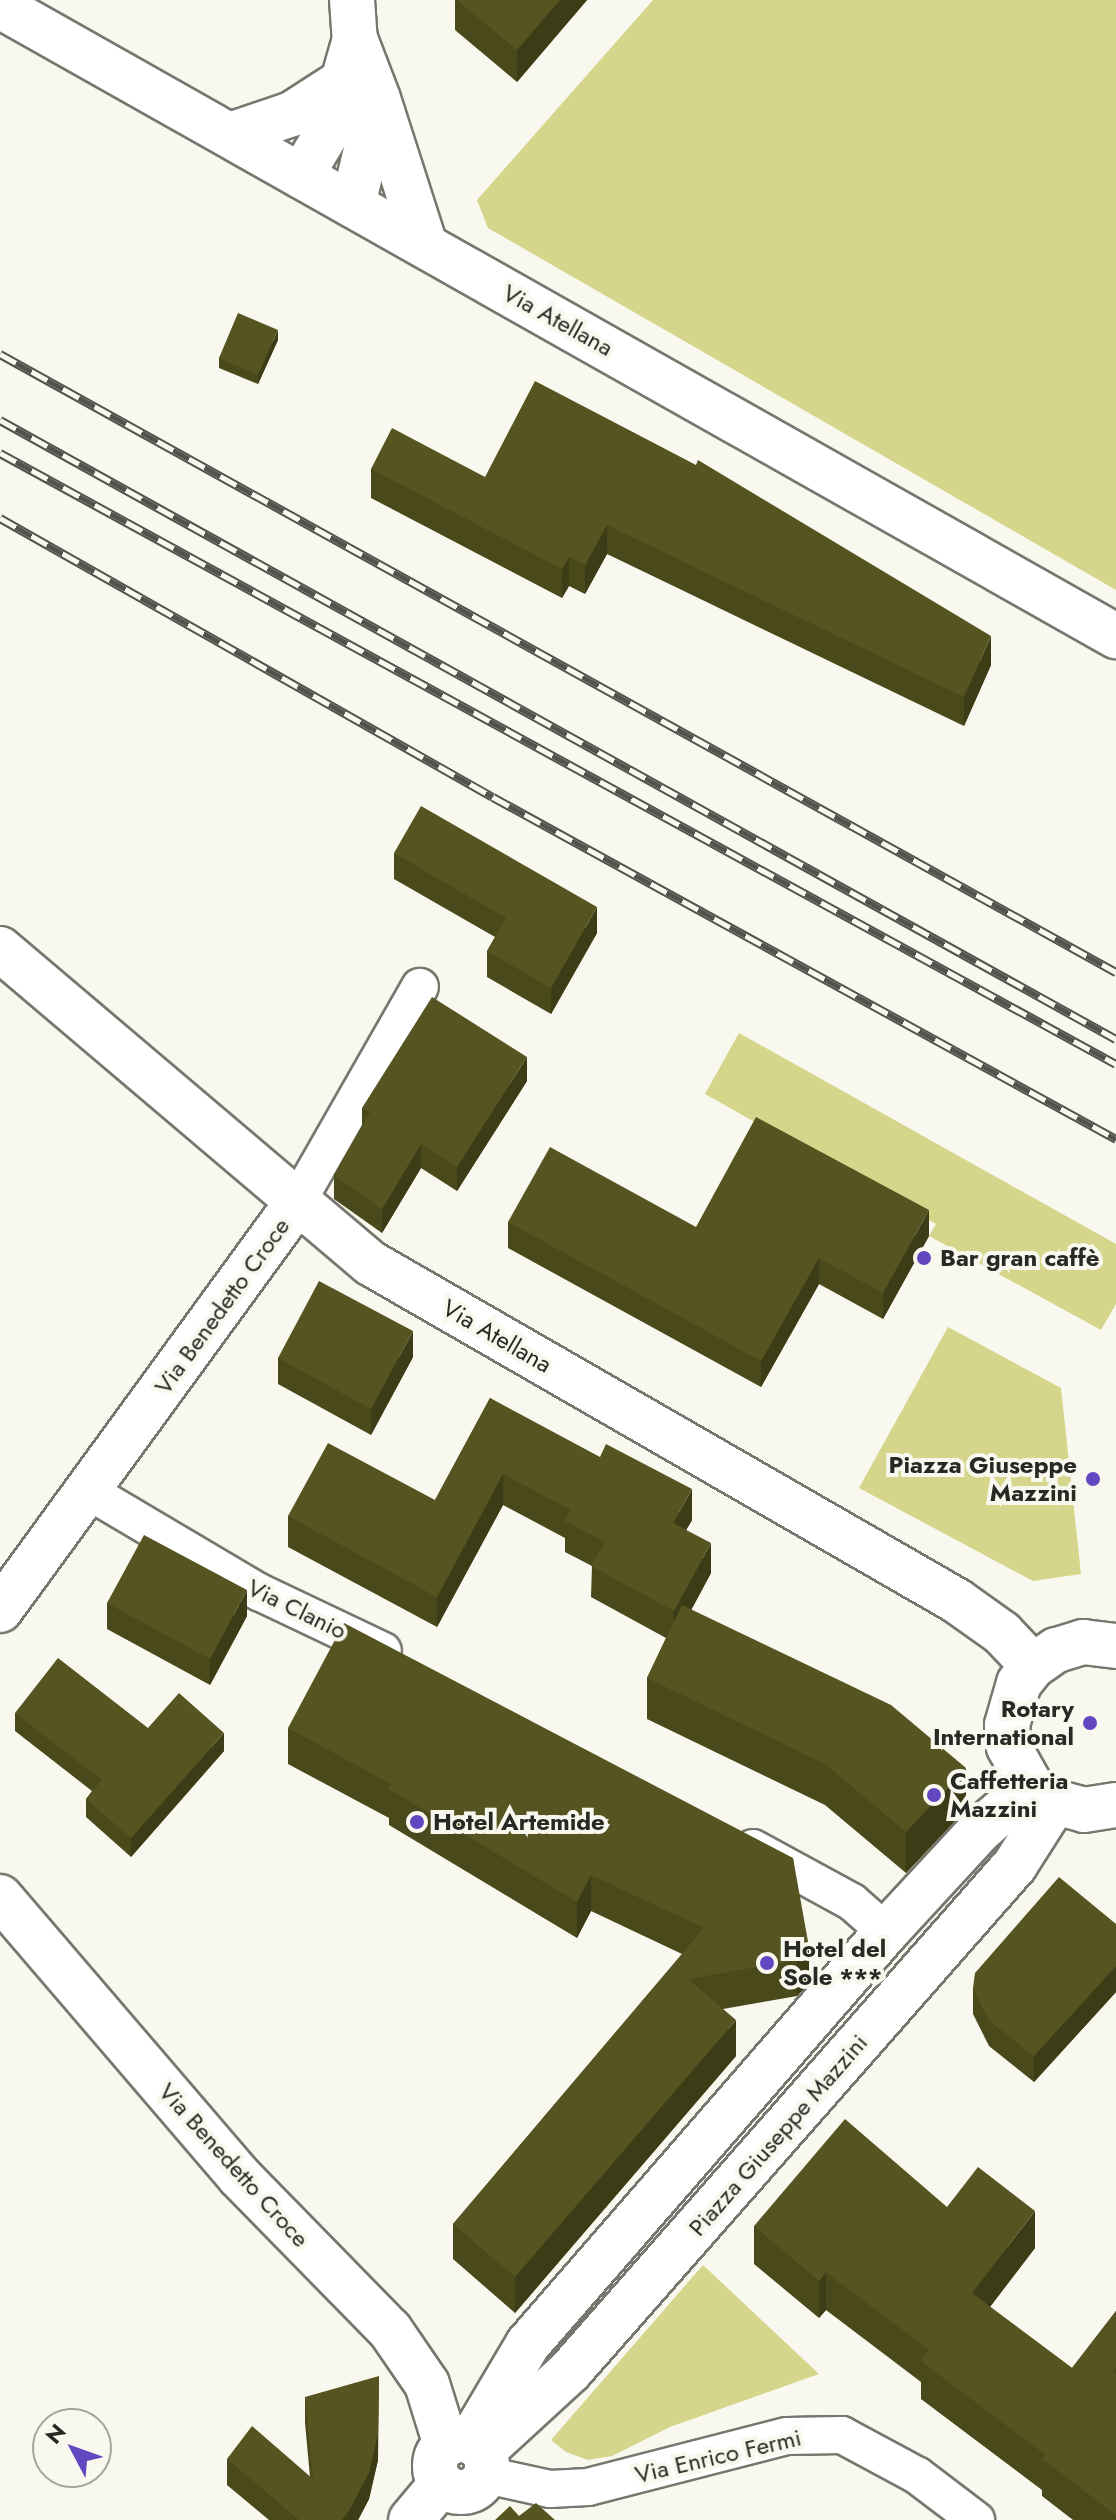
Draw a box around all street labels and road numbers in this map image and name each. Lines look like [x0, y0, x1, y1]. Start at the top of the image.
street label: Via Atellana [498, 278, 618, 362]
street label: Via Benedetto Croce [148, 1212, 296, 1400]
street label: Via Atellana [437, 1293, 557, 1379]
street label: Via Clanio [243, 1573, 351, 1645]
street label: Piazza Giuseppe Mazzini [683, 2028, 873, 2242]
street label: Via Benedetto Croce [153, 2077, 315, 2253]
street label: Via Enrico Fermi [632, 2423, 804, 2489]

